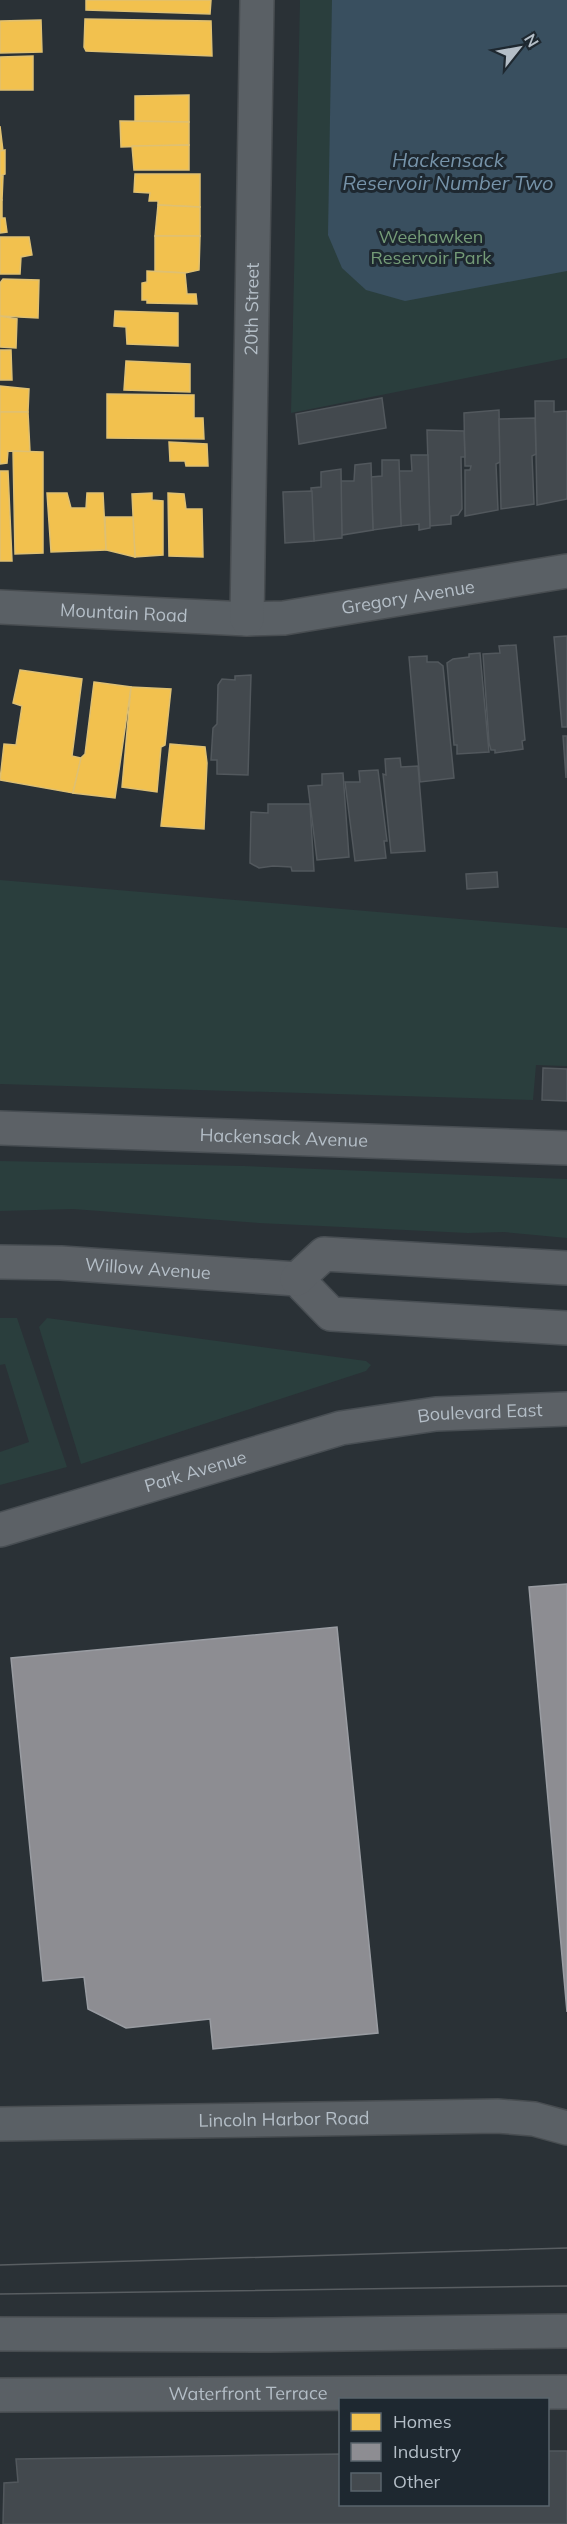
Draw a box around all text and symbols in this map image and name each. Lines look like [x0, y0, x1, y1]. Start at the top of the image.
north arrow [489, 18, 549, 78]
text: N [520, 30, 544, 51]
water label: Hackensack Reservoir Number Two [342, 147, 554, 195]
park label: Weehawken Reservoir Park [371, 225, 492, 269]
street label: 20th Street [239, 262, 264, 356]
street label: Gregory Avenue [340, 575, 476, 619]
street label: Mountain Road [60, 598, 188, 627]
street label: Hackensack Avenue [199, 1123, 368, 1152]
street label: Willow Avenue [84, 1253, 212, 1284]
street label: Boulevard East [416, 1398, 543, 1428]
street label: Park Avenue [142, 1445, 249, 1497]
street label: Lincoln Harbor Road [198, 2106, 370, 2132]
street label: Waterfront Terrace [169, 2381, 327, 2405]
legend [339, 2398, 549, 2506]
text: Homes [393, 2410, 452, 2433]
text: Industry [393, 2440, 462, 2463]
text: Other [393, 2470, 441, 2493]

